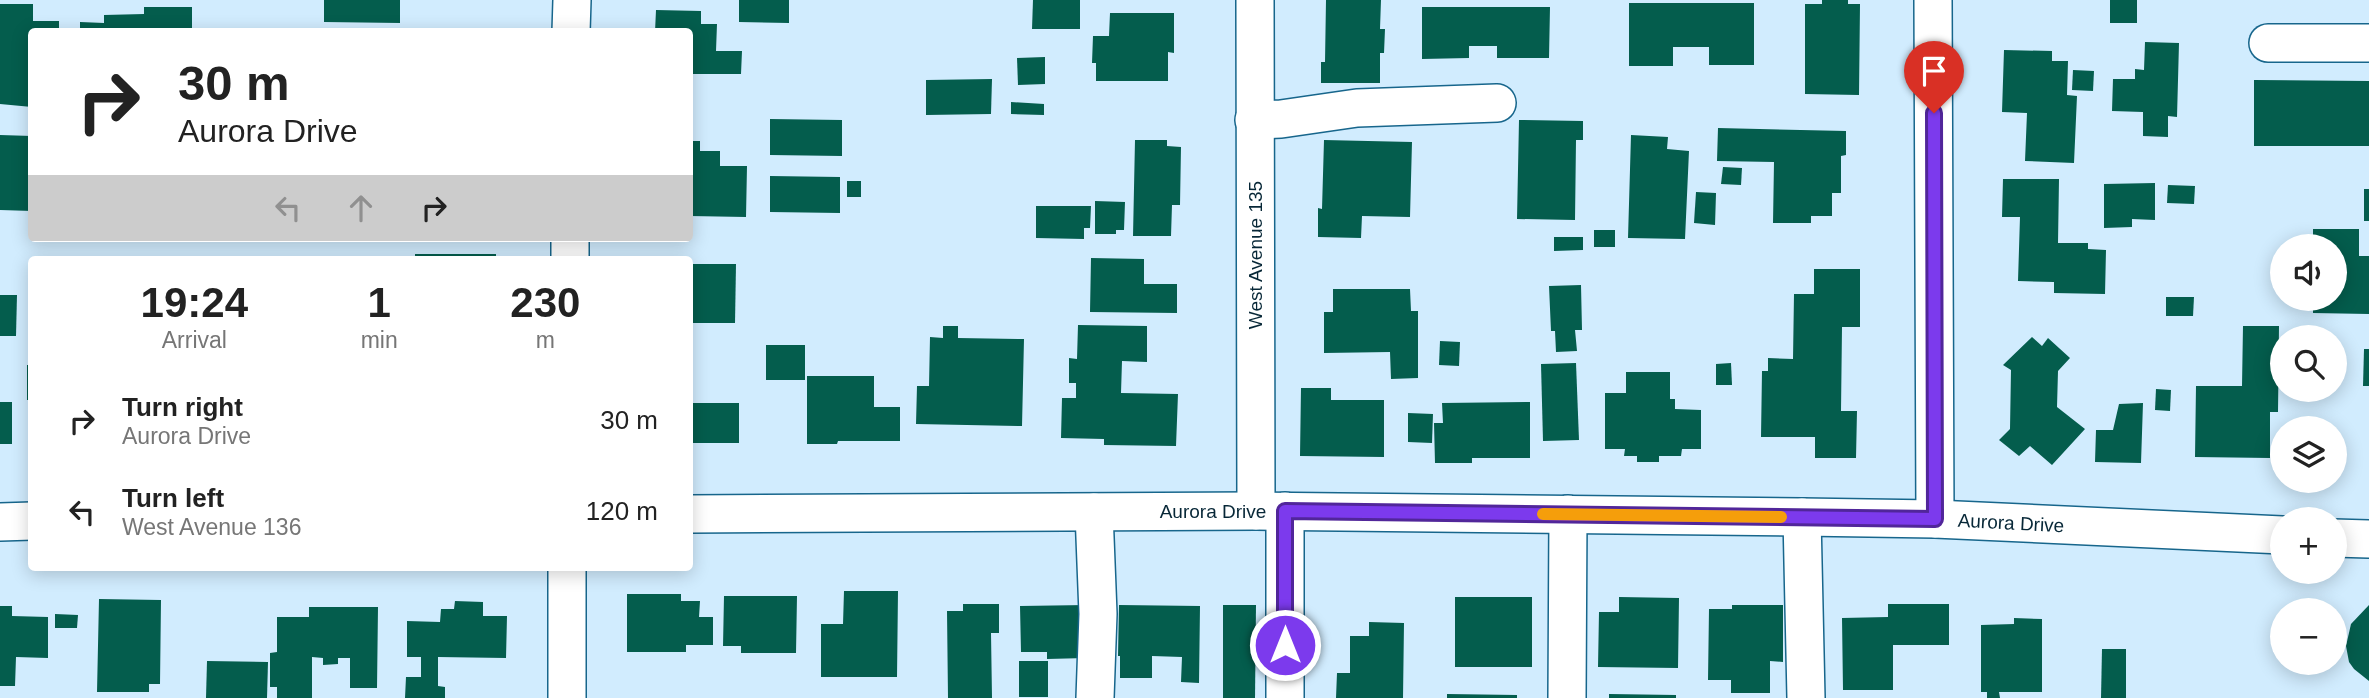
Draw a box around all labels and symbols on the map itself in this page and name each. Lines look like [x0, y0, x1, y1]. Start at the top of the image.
pin [1904, 41, 1964, 113]
street label: West Avenue 135 [1245, 181, 1266, 329]
street label: Aurora Drive [1160, 501, 1266, 522]
street label: Aurora Drive [1957, 510, 2065, 536]
position arrow [1248, 608, 1322, 682]

